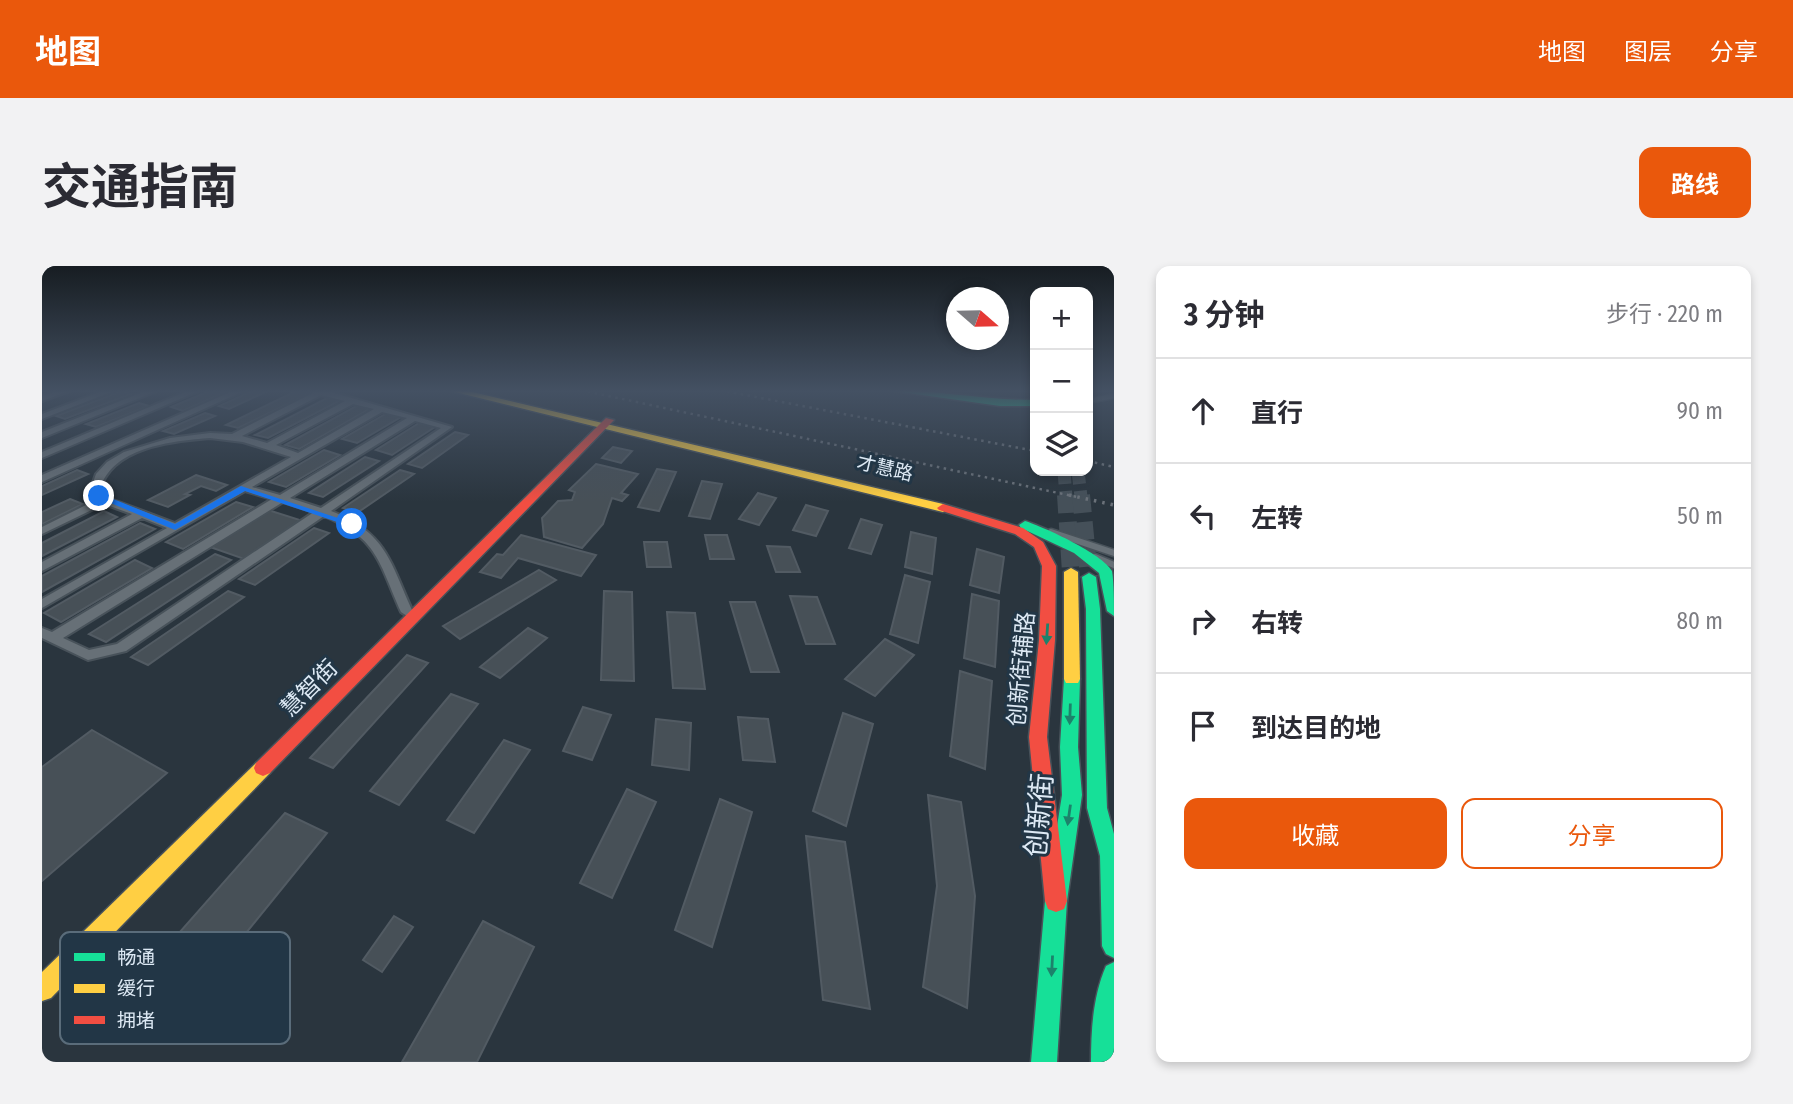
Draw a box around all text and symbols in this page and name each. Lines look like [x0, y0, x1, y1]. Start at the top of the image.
text: 地图 [35, 32, 101, 72]
text: 地图 [1538, 38, 1586, 66]
text: 图层 [1624, 38, 1672, 66]
text: 分享 [1710, 38, 1758, 66]
button: 路线 [1639, 147, 1751, 218]
text: 交通指南 [42, 158, 238, 217]
north arrow [946, 287, 1009, 350]
map controls [1030, 287, 1093, 476]
button: + [1030, 287, 1093, 350]
text: 3 分钟 [1184, 297, 1264, 333]
text: 步行 · 220 m [1606, 300, 1723, 328]
button: − [1030, 350, 1093, 413]
icon: ahead [1184, 392, 1222, 430]
text: 90 m [1677, 397, 1723, 425]
text: 直行 [1251, 398, 1303, 429]
button: layers [1030, 413, 1093, 476]
street label: 才慧路 [855, 450, 915, 486]
route end [83, 480, 114, 511]
icon: left [1184, 497, 1222, 535]
text: 50 m [1677, 502, 1723, 530]
text: 左转 [1251, 503, 1303, 534]
route start [336, 508, 367, 539]
icon: right [1184, 602, 1222, 640]
text: 80 m [1676, 607, 1723, 635]
text: 右转 [1251, 608, 1303, 639]
street label: 创新街辅路 [1002, 610, 1040, 728]
one-way arrow [1041, 624, 1052, 646]
street label: 慧智街 [275, 654, 343, 722]
one-way arrow [1065, 703, 1076, 725]
icon: arrive [1184, 707, 1222, 745]
text: 到达目的地 [1251, 713, 1381, 744]
street label: 创新街 [1019, 772, 1059, 858]
button: 收藏 [1184, 798, 1447, 869]
button: 分享 [1461, 798, 1723, 869]
one-way arrow [1063, 804, 1074, 826]
legend [60, 932, 290, 1044]
text: 畅通 [117, 946, 155, 969]
one-way arrow [1047, 956, 1058, 978]
text: 缓行 [117, 977, 155, 1000]
text: 拥堵 [117, 1009, 155, 1032]

